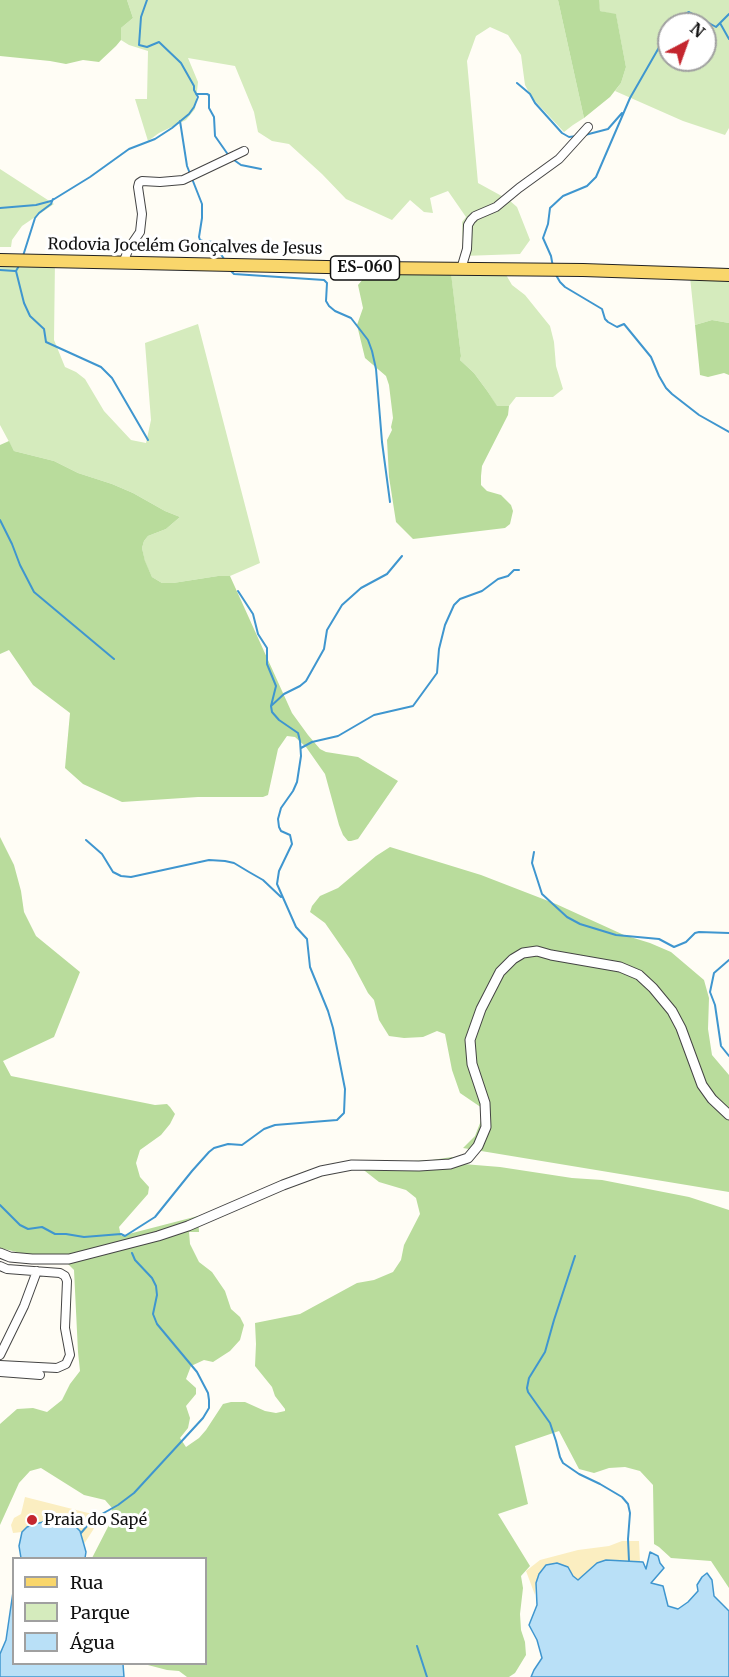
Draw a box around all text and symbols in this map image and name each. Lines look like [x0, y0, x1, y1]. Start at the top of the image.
north arrow [657, 12, 717, 72]
text: N [686, 18, 709, 42]
street label: Rodovia Jocelém Gonçalves de Jesus [47, 235, 323, 259]
road number: ES-060 [330, 256, 400, 280]
place label: Praia do Sapé [44, 1510, 147, 1530]
marker: Praia do Sapé [25, 1513, 39, 1527]
legend [12, 1557, 207, 1665]
text: Rua [70, 1571, 103, 1594]
text: Parque [70, 1601, 130, 1624]
text: Água [70, 1631, 115, 1654]

